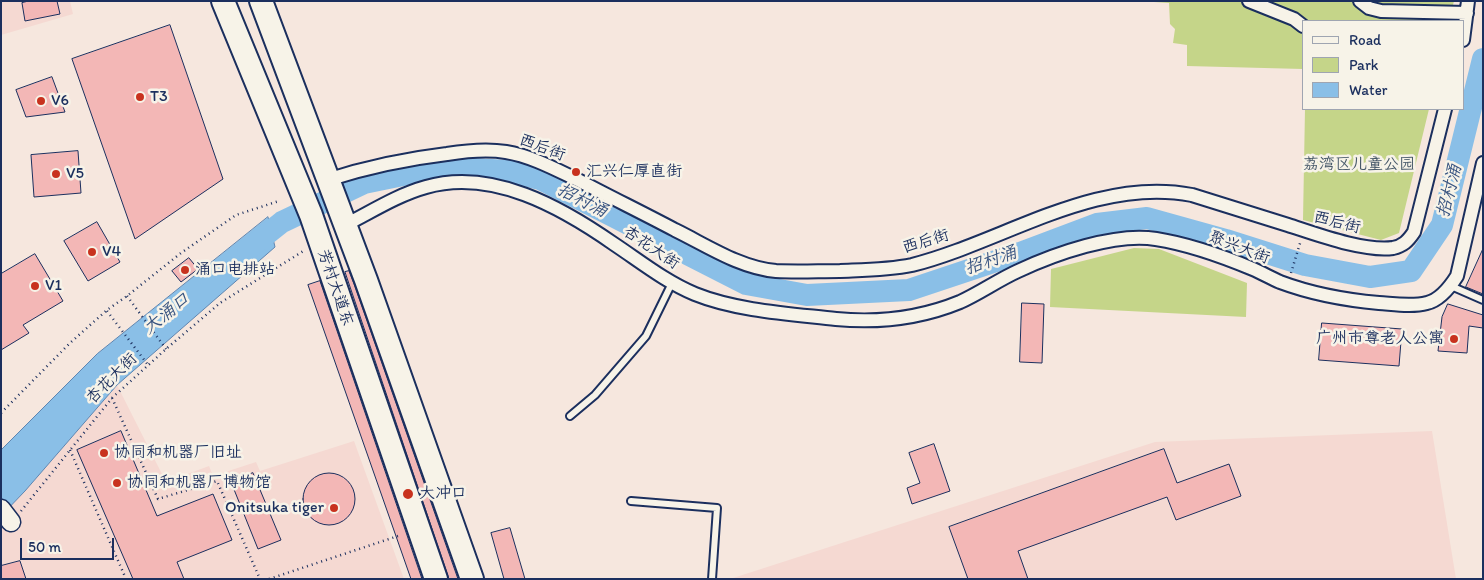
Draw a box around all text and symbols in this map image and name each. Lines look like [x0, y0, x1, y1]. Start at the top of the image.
legend [1302, 20, 1464, 110]
text: Road [1349, 31, 1381, 49]
text: Park [1349, 56, 1379, 74]
text: Water [1349, 81, 1387, 99]
place label: T3 [150, 87, 168, 107]
place label: V6 [51, 91, 69, 111]
marker: T3 [134, 91, 146, 103]
marker: V6 [35, 95, 47, 107]
street label: 西后街 [516, 130, 568, 166]
park label: 荔湾区儿童公园 [1303, 155, 1415, 175]
place label: 汇兴仁厚直街 [586, 162, 682, 182]
water label: 招村涌 [1433, 162, 1467, 220]
place label: V5 [66, 164, 84, 184]
marker: 汇兴仁厚直街 [570, 166, 582, 178]
marker: V5 [50, 168, 62, 180]
water label: 招村涌 [553, 179, 611, 223]
street label: 西后街 [1311, 208, 1363, 238]
street label: 杏花大街 [619, 222, 683, 274]
street label: 西后街 [900, 226, 952, 258]
street label: 聚兴大街 [1206, 228, 1272, 268]
place label: V4 [102, 242, 121, 262]
water label: 招村涌 [962, 242, 1020, 280]
marker: V4 [86, 246, 98, 258]
street label: 芳村大道东 [313, 247, 357, 329]
place label: 涌口电排站 [195, 260, 275, 280]
marker: 涌口电排站 [179, 264, 191, 276]
place label: V1 [45, 276, 62, 296]
marker: V1 [29, 280, 41, 292]
water label: 大涌口 [139, 289, 195, 339]
place label: 广州市尊老人公寓 [1316, 329, 1444, 349]
marker: 广州市尊老人公寓 [1448, 333, 1460, 345]
street label: 杏花大街 [83, 350, 141, 408]
place label: 协同和机器厂旧址 [114, 443, 242, 463]
marker: 协同和机器厂旧址 [98, 447, 110, 459]
place label: 协同和机器厂博物馆 [127, 473, 271, 493]
marker: 协同和机器厂博物馆 [111, 477, 123, 489]
place label: 大冲口 [419, 484, 467, 504]
marker: 大冲口 [401, 487, 415, 501]
place label: Onitsuka tiger [225, 498, 324, 518]
marker: Onitsuka tiger [328, 502, 340, 514]
scale bar [22, 528, 116, 560]
text: 50 m [28, 538, 61, 556]

